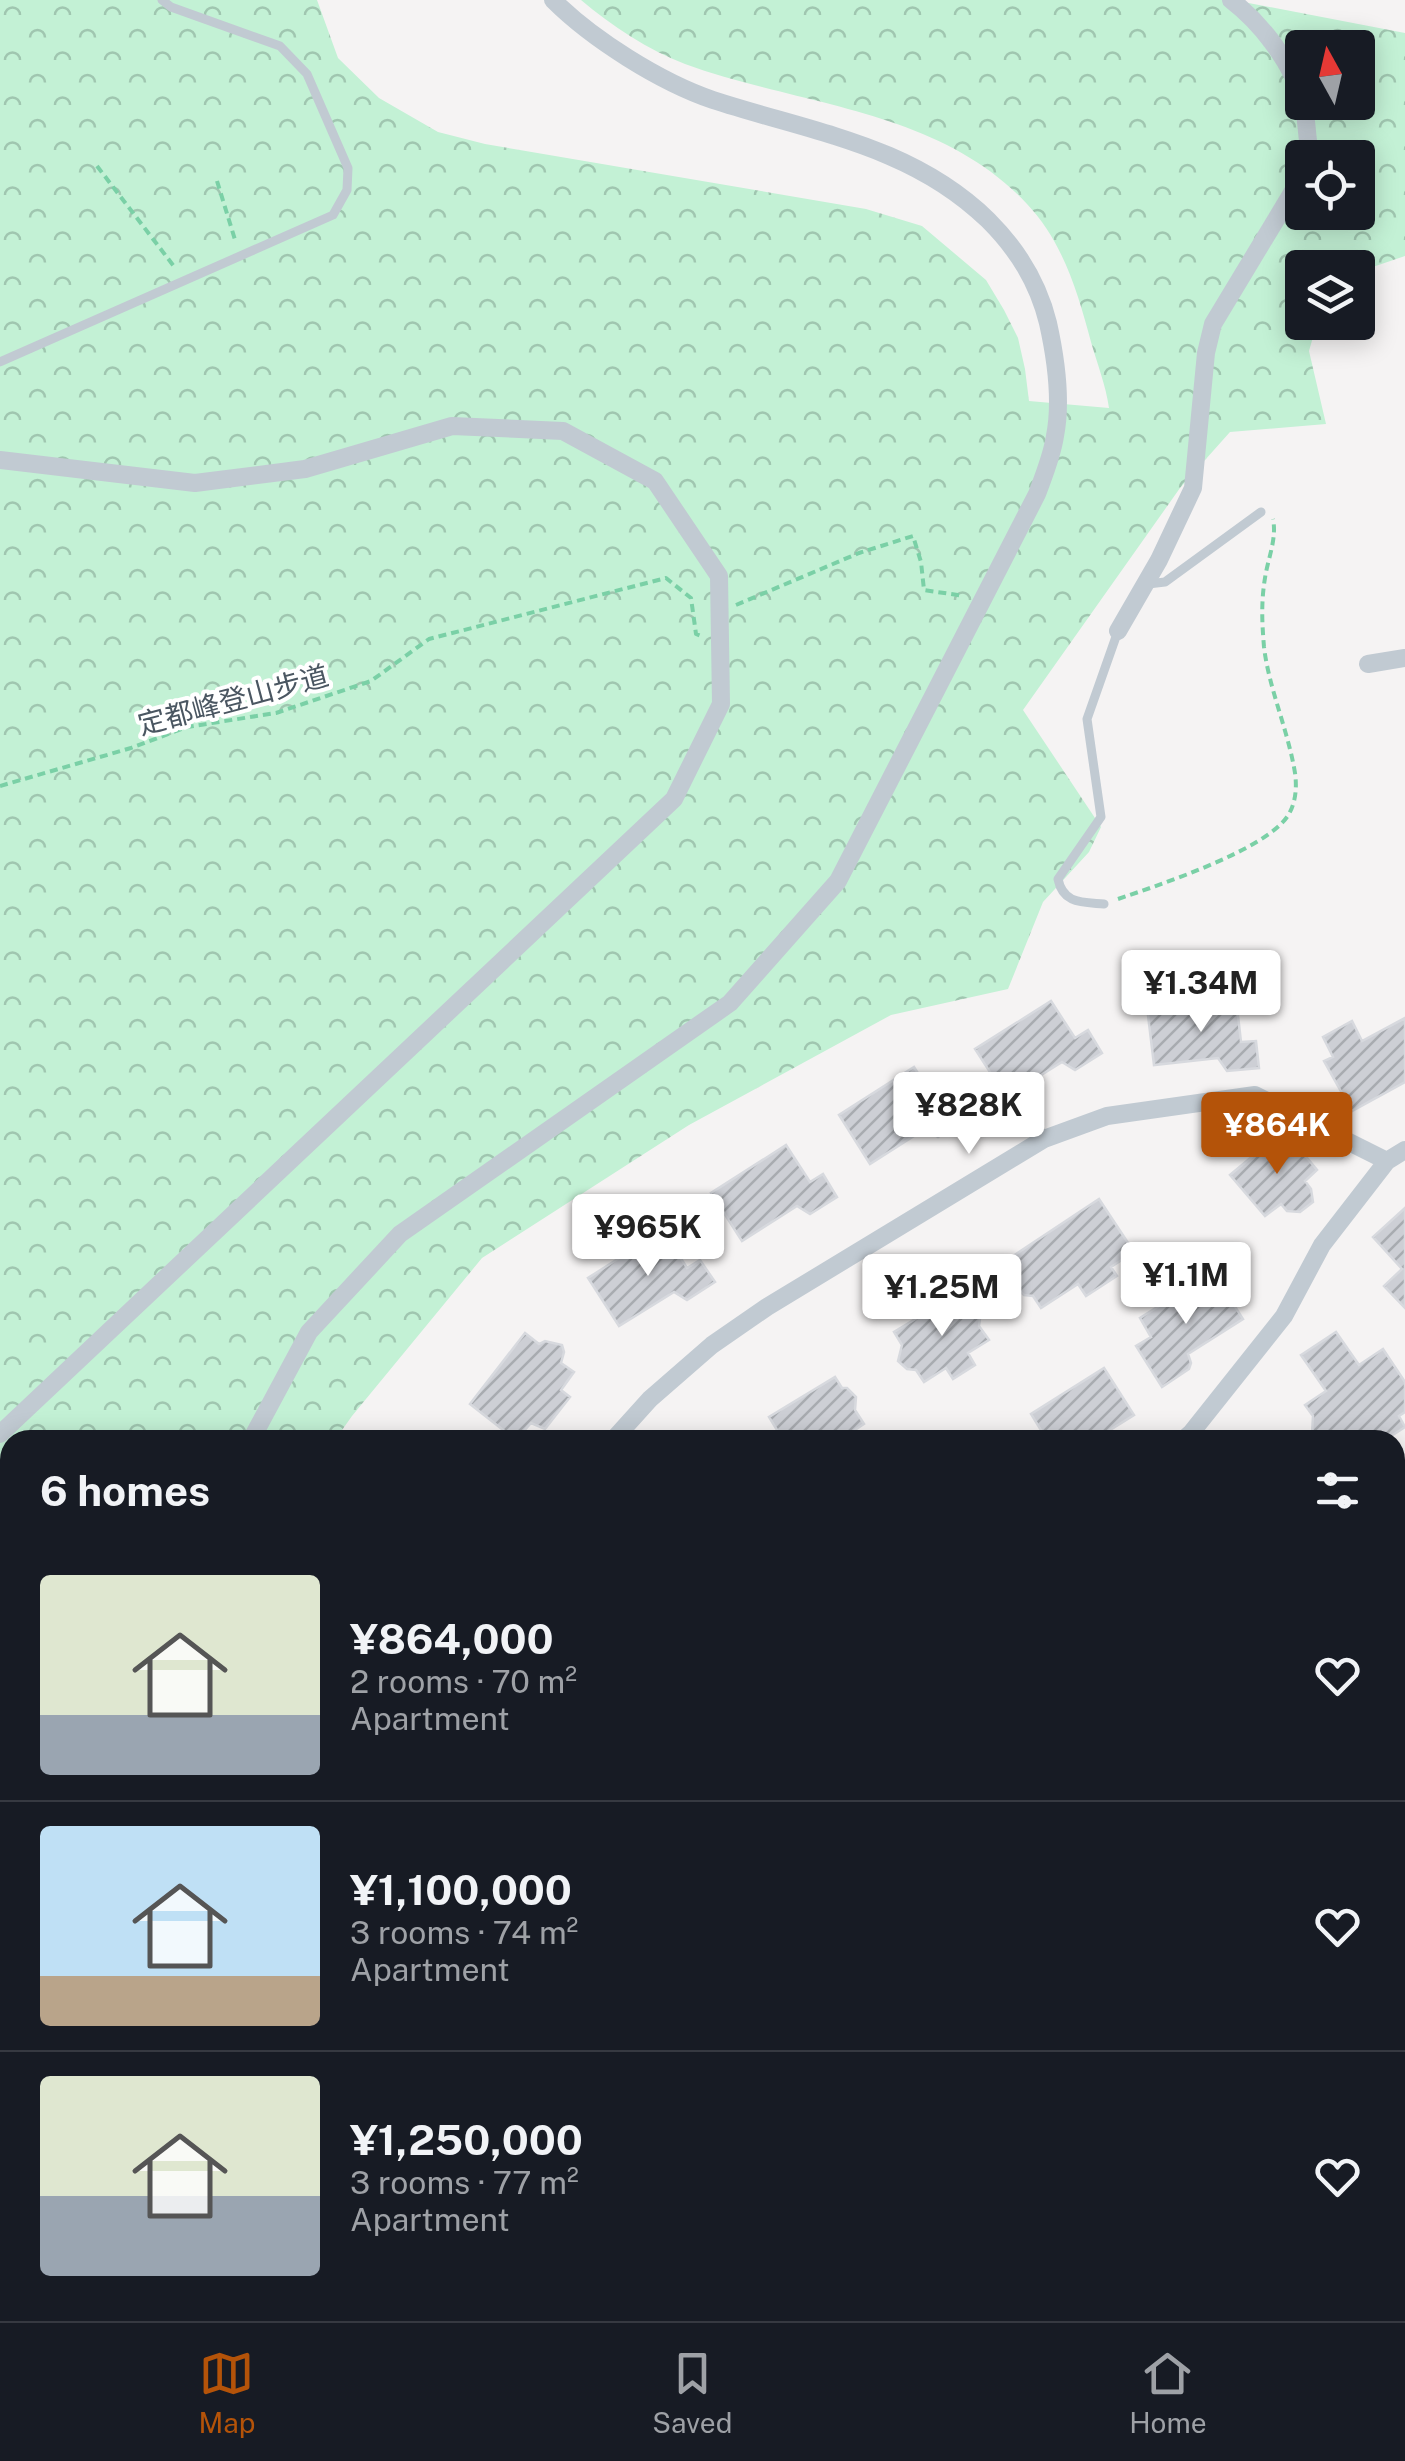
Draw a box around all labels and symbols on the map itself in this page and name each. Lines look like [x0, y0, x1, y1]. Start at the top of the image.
north arrow [1285, 30, 1375, 120]
street label: 定都峰登山步道 [134, 658, 332, 741]
pin: ¥1.34M [1120, 950, 1282, 1035]
pin: ¥828K [899, 1072, 1039, 1157]
pin: ¥864K [1207, 1092, 1347, 1177]
pin: ¥965K [578, 1194, 718, 1279]
pin: ¥1.1M [1116, 1242, 1256, 1327]
pin: ¥1.25M [861, 1254, 1023, 1339]

